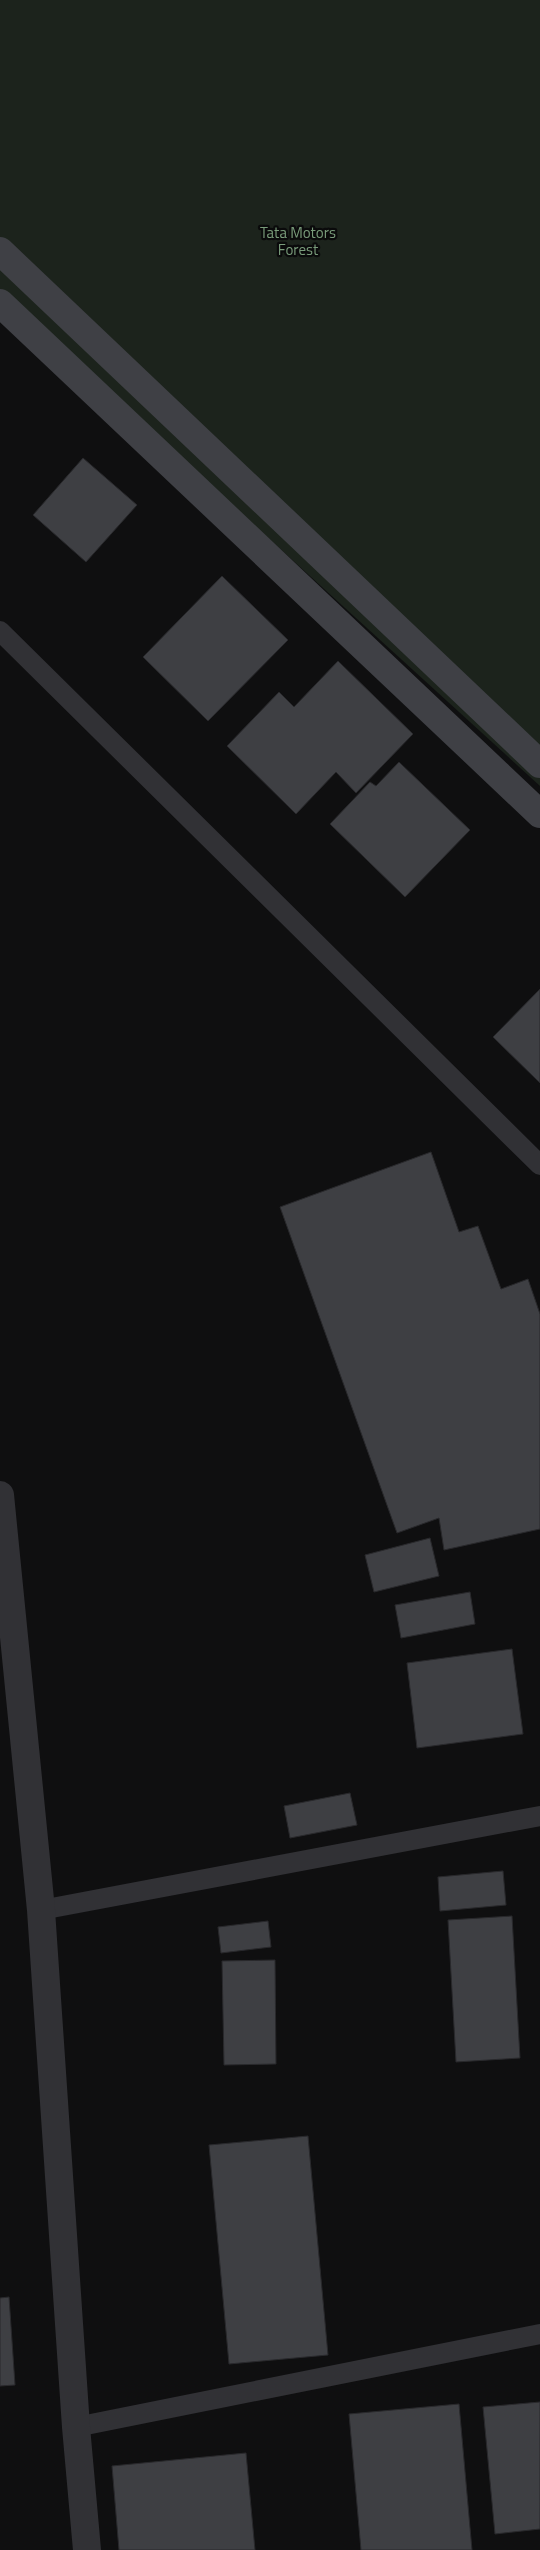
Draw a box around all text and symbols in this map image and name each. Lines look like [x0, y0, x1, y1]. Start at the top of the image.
park label: Tata Motors Forest [260, 221, 336, 261]

